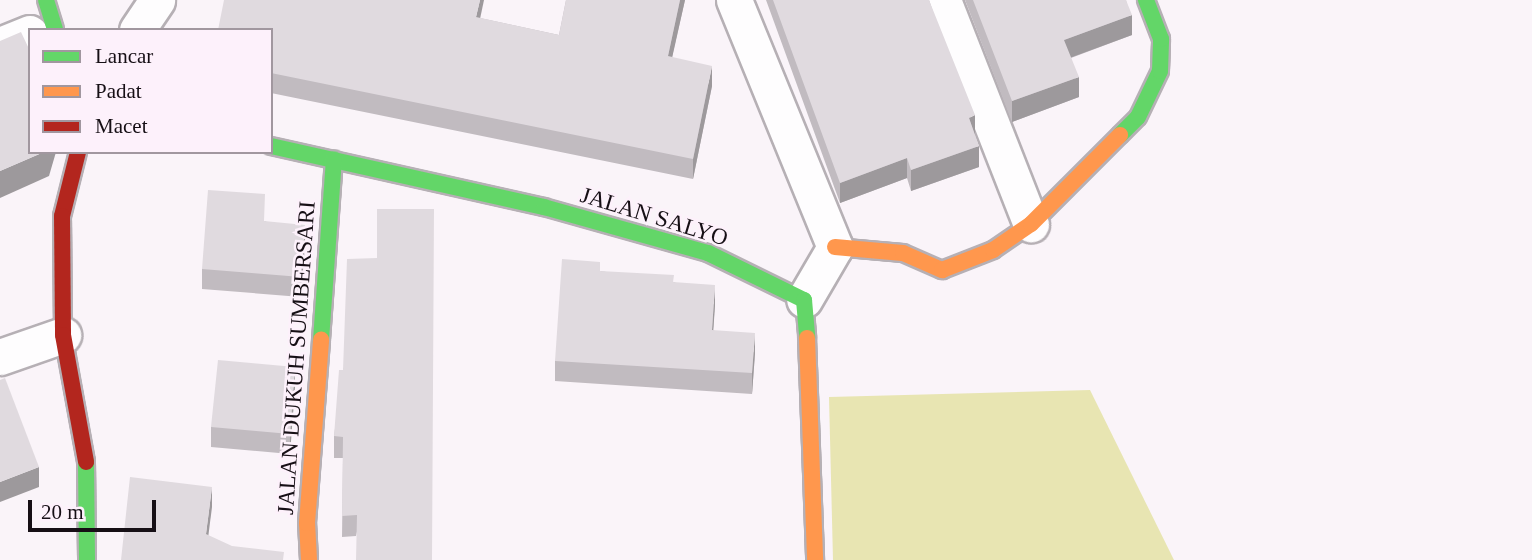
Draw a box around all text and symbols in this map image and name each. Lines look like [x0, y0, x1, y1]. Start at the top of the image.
legend [28, 28, 273, 154]
text: Lancar [95, 44, 153, 68]
text: Padat [95, 79, 142, 103]
text: Macet [95, 114, 147, 138]
street label: JALAN SALYO [577, 181, 731, 253]
street label: JALAN DUKUH SUMBERSARI [272, 200, 322, 516]
scale bar [32, 486, 159, 530]
text: 20 m [41, 500, 84, 524]

